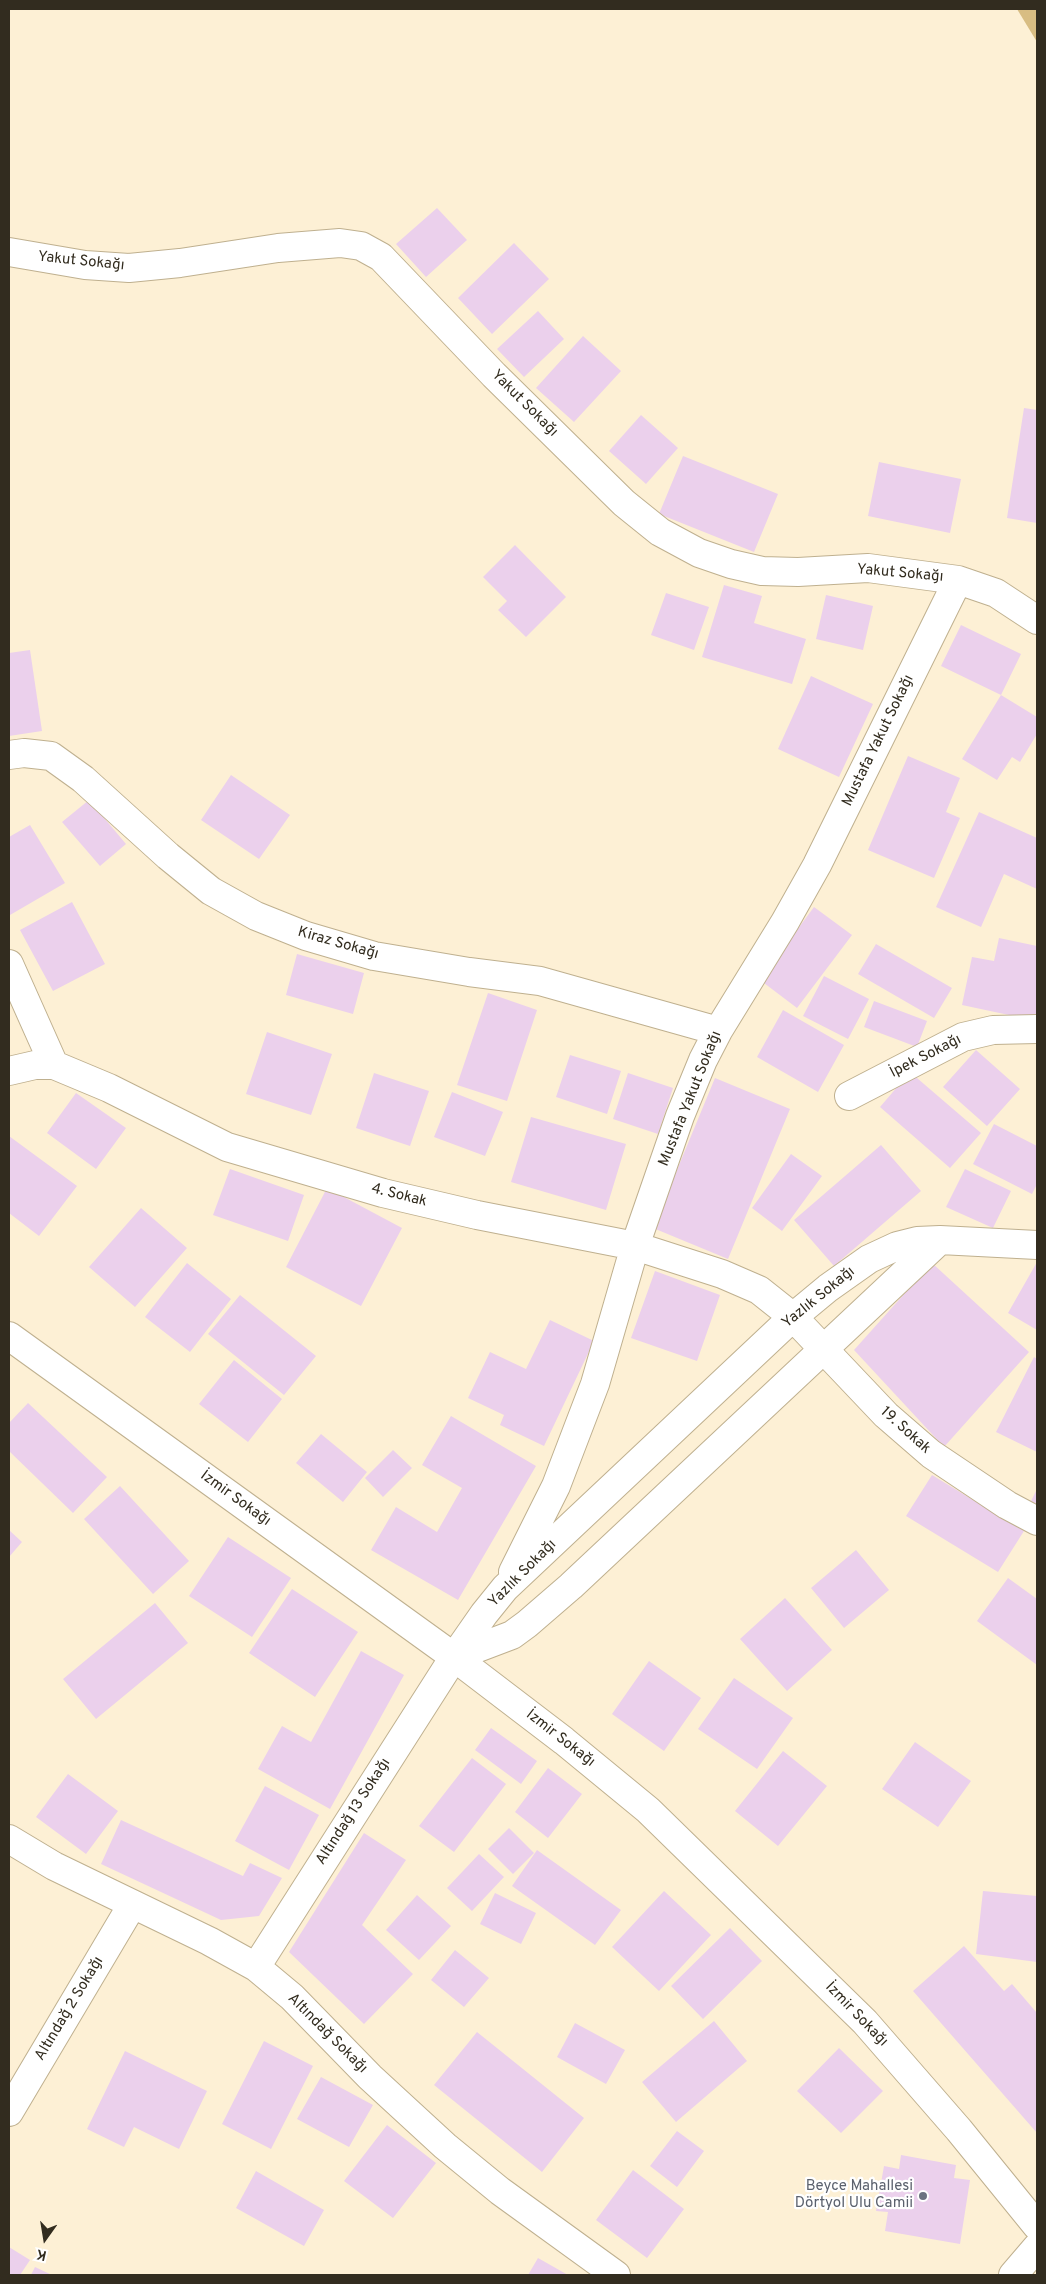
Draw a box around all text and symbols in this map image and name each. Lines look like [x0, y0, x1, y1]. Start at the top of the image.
street label: Yakut Sokağı [37, 249, 125, 275]
street label: Yakut Sokağı [487, 367, 561, 441]
street label: Yakut Sokağı [856, 561, 944, 587]
street label: Mustafa Yakut Sokağı [839, 672, 919, 810]
street label: Kiraz Sokağı [295, 924, 381, 964]
street label: Mustafa Yakut Sokağı [656, 1029, 726, 1169]
street label: İpek Sokağı [887, 1031, 965, 1083]
street label: 4. Sokak [369, 1180, 429, 1212]
street label: Yazlık Sokağı [779, 1263, 859, 1333]
street label: 19. Sokak [876, 1404, 934, 1458]
street label: İzmir Sokağı [196, 1467, 274, 1531]
street label: Yazlık Sokağı [485, 1536, 561, 1612]
street label: İzmir Sokağı [522, 1706, 598, 1772]
street label: Altındağ 13 Sokağı [313, 1755, 395, 1869]
street label: Altındağ 2 Sokağı [32, 1954, 108, 2064]
street label: İzmir Sokağı [821, 1979, 891, 2051]
street label: Altındağ Sokağı [283, 1990, 371, 2078]
place label: Beyce Mahallesi Dörtyol Ulu Camii [795, 2178, 913, 2213]
marker: Beyce Mahallesi Dörtyol Ulu Camii [917, 2190, 929, 2202]
north arrow [20, 2214, 70, 2264]
text: K [35, 2245, 48, 2264]

